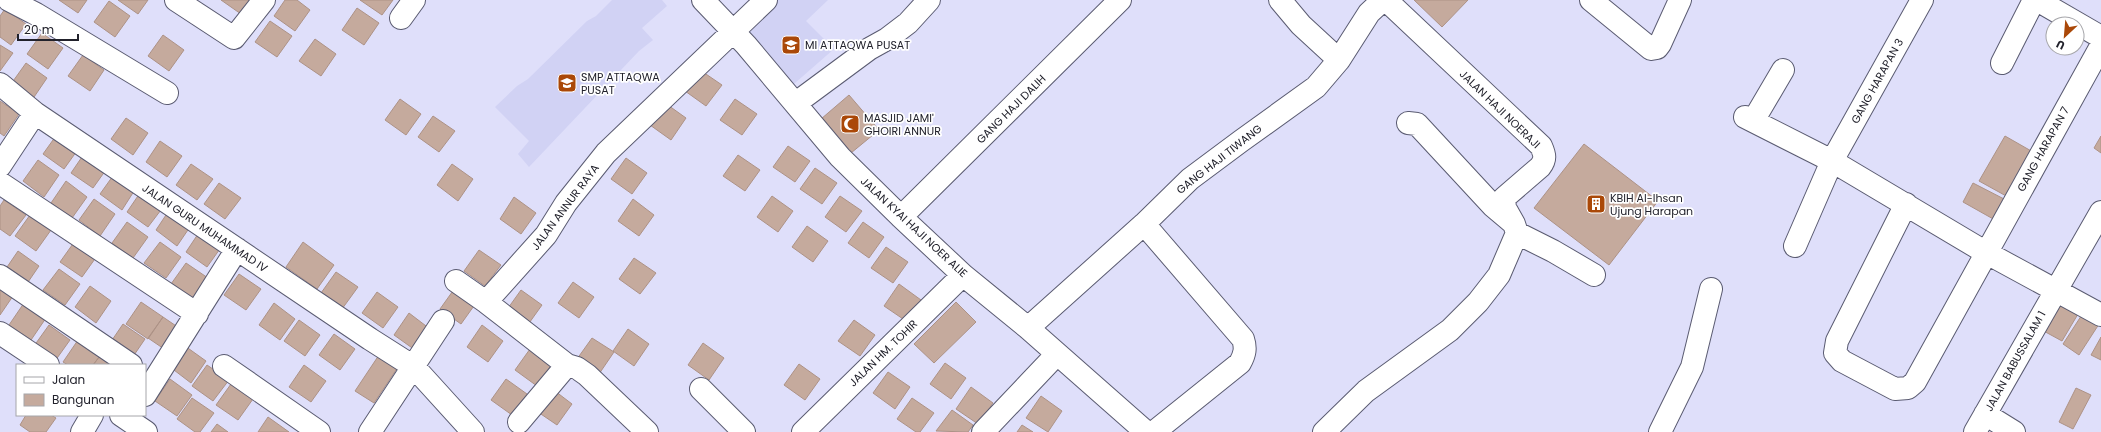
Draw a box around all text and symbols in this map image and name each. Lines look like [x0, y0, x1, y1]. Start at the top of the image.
scale bar [18, 16, 78, 42]
north arrow [2045, 16, 2085, 56]
text: 20 m [24, 21, 54, 38]
school or university icon: MI ATTAQWA PUSAT [780, 34, 802, 56]
street label: GANG HARAPAN 3 [1847, 35, 1907, 127]
text: U [2053, 36, 2068, 54]
place label: MI ATTAQWA PUSAT [805, 37, 910, 53]
street label: JALAN HAJI NOERAJI [1456, 66, 1544, 152]
place label: SMP ATTAQWA PUSAT [581, 69, 660, 98]
street label: GANG HAJI DALIH [973, 71, 1049, 147]
school or university icon: SMP ATTAQWA PUSAT [556, 72, 578, 94]
street label: GANG HARAPAN 7 [2013, 104, 2073, 194]
place label: MASJID JAMI' GHOIRI ANNUR [864, 110, 941, 139]
mosque icon: MASJID JAMI' GHOIRI ANNUR [839, 113, 861, 135]
street label: GANG HAJI TIWANG [1173, 120, 1266, 198]
street label: JALAN ANNUR RAYA [527, 160, 603, 253]
street label: JALAN KYAI HAJI NOER ALIE [857, 173, 971, 281]
street label: JALAN GURU MUHAMMAD IV [139, 180, 271, 276]
place label: KBIH Al-Ihsan Ujung Harapan [1610, 190, 1693, 219]
building icon: KBIH Al-Ihsan Ujung Harapan [1585, 193, 1607, 215]
street label: JALAN BABUSSALAM 1 [1981, 308, 2049, 414]
street label: JALAN HM. TOHIR [845, 316, 921, 390]
legend [16, 364, 146, 416]
text: Jalan [52, 371, 85, 388]
text: Bangunan [52, 391, 114, 408]

